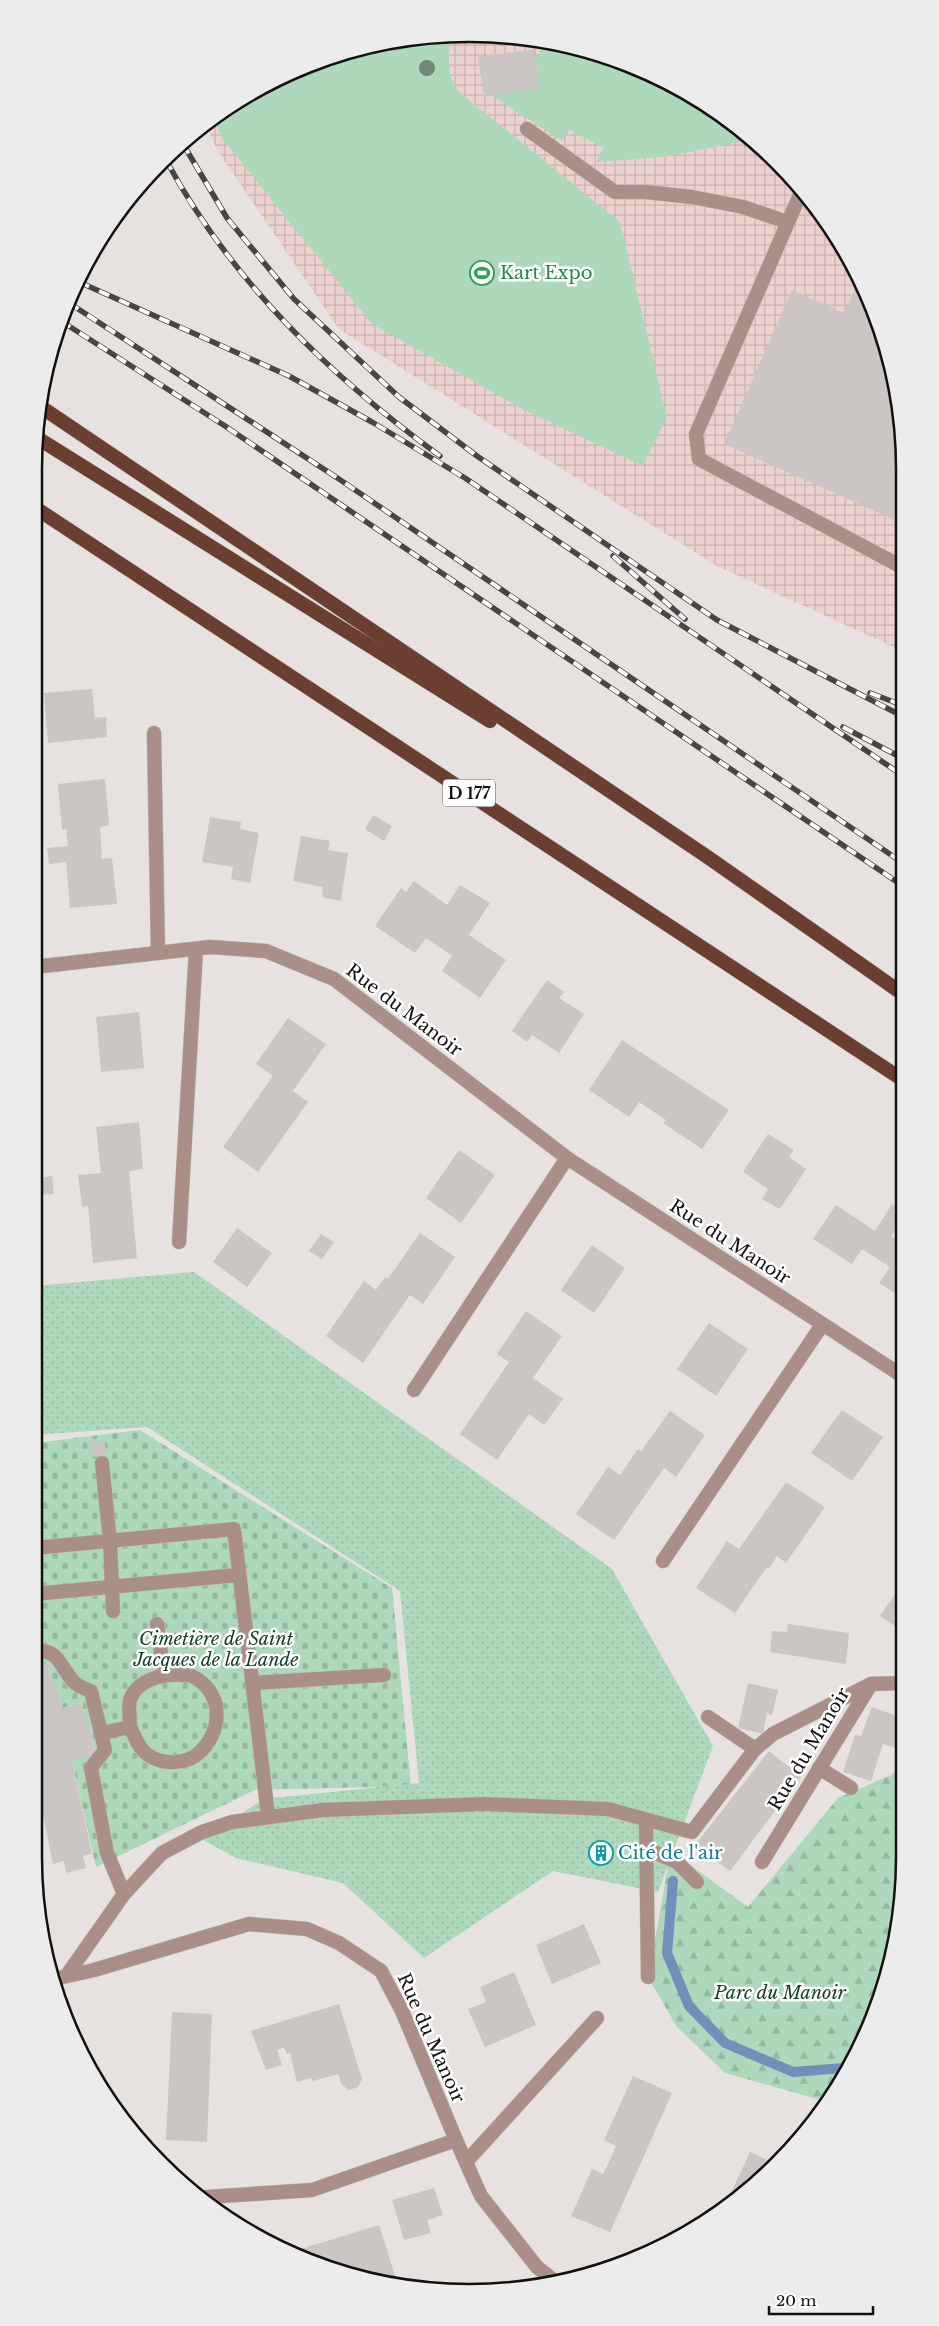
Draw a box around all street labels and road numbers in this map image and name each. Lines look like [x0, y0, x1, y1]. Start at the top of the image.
road number: D 177 [443, 780, 495, 806]
street label: Rue du Manoir [342, 959, 467, 1061]
street label: Rue du Manoir [665, 1195, 795, 1289]
street label: Rue du Manoir [764, 1683, 855, 1814]
street label: Rue du Manoir [393, 1970, 470, 2107]

